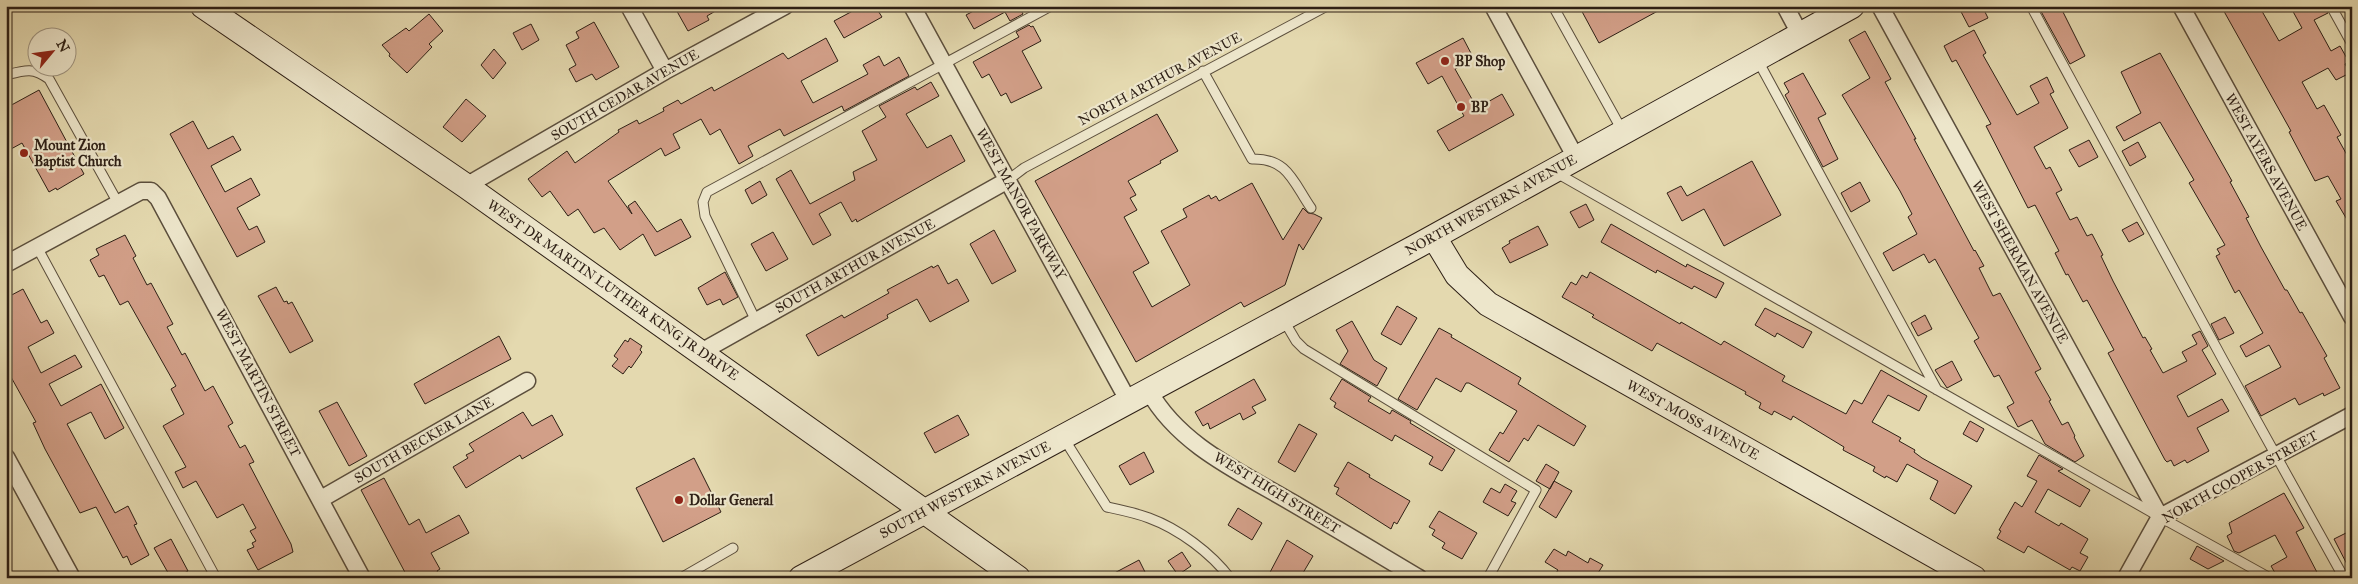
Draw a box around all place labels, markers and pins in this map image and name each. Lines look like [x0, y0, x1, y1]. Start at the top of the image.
place label: BP Shop [1455, 53, 1505, 71]
marker: BP Shop [1439, 55, 1451, 67]
place label: BP [1471, 99, 1488, 116]
marker: BP [1455, 101, 1467, 113]
place label: Mount Zion Baptist Church [34, 137, 122, 171]
marker: Mount Zion Baptist Church [18, 147, 30, 159]
place label: Dollar General [689, 492, 775, 509]
marker: Dollar General [673, 494, 685, 506]

